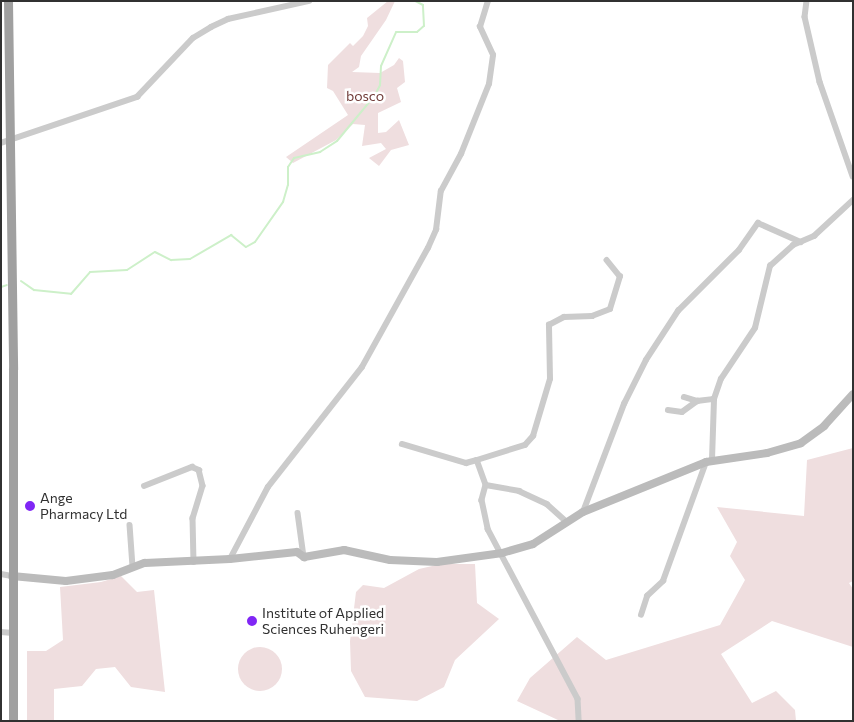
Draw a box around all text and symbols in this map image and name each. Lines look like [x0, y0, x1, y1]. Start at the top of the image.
park label: bosco [346, 88, 384, 104]
place label: Ange Pharmacy Ltd [40, 490, 127, 522]
marker: Ange Pharmacy Ltd [24, 500, 36, 512]
place label: Institute of Applied Sciences Ruhengeri [262, 605, 384, 638]
marker: Institute of Applied Sciences Ruhengeri [246, 615, 258, 627]

